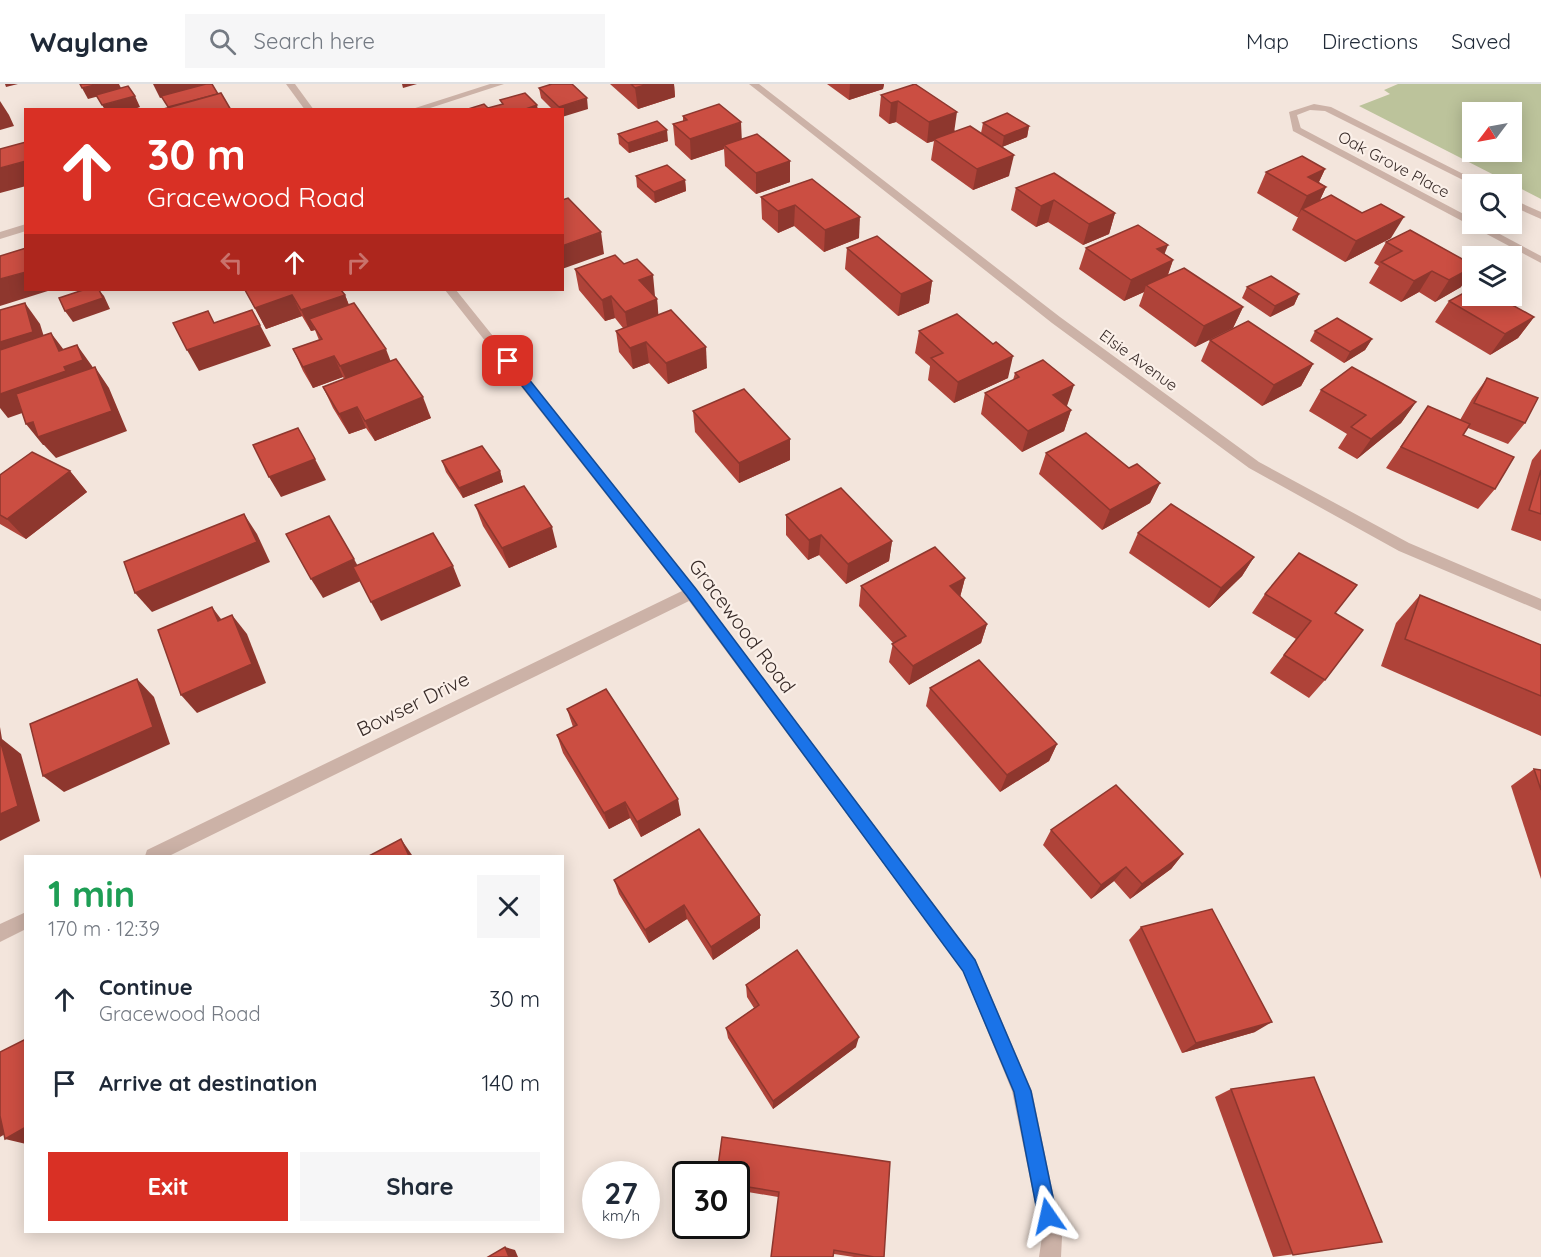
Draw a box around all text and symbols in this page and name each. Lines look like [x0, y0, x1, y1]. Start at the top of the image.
search box [185, 14, 605, 68]
text: Waylane [30, 24, 149, 59]
icon: search [206, 25, 239, 58]
text: Search here [254, 27, 375, 55]
text: Map [1246, 28, 1289, 54]
text: Directions [1322, 28, 1418, 54]
text: Saved [1451, 28, 1511, 54]
north arrow [1462, 102, 1522, 162]
map controls [1462, 102, 1522, 306]
street label: Oak Grove Place [1335, 126, 1453, 202]
text: 30 m [147, 128, 246, 181]
icon: ahead [48, 132, 126, 210]
button: search [1462, 174, 1522, 234]
text: Gracewood Road [147, 180, 365, 214]
icon: left [215, 246, 248, 279]
icon: ahead [278, 246, 311, 279]
icon: right [341, 246, 374, 279]
button: layers [1462, 246, 1522, 306]
street label: Elsie Avenue [1096, 325, 1182, 395]
pin [482, 335, 533, 386]
icon: arrive [491, 344, 524, 377]
street label: Gracewood Road [684, 554, 801, 698]
street label: Bowser Drive [352, 666, 473, 742]
text: 1 min [48, 871, 135, 916]
button: close [477, 875, 540, 938]
text: 170 m · 12:39 [48, 916, 160, 941]
text: Continue [99, 973, 193, 1001]
icon: ahead [48, 983, 81, 1016]
text: 30 m [489, 985, 540, 1013]
text: Gracewood Road [99, 1001, 261, 1026]
icon: arrive [48, 1067, 81, 1100]
text: Arrive at destination [99, 1069, 317, 1097]
text: 140 m [481, 1069, 540, 1097]
button: Exit [48, 1152, 288, 1221]
button: Share [300, 1152, 540, 1221]
speed limit sign: 30 [672, 1161, 750, 1239]
text: 27 [604, 1174, 638, 1212]
position arrow [1016, 1184, 1080, 1248]
text: km/h [602, 1206, 640, 1225]

